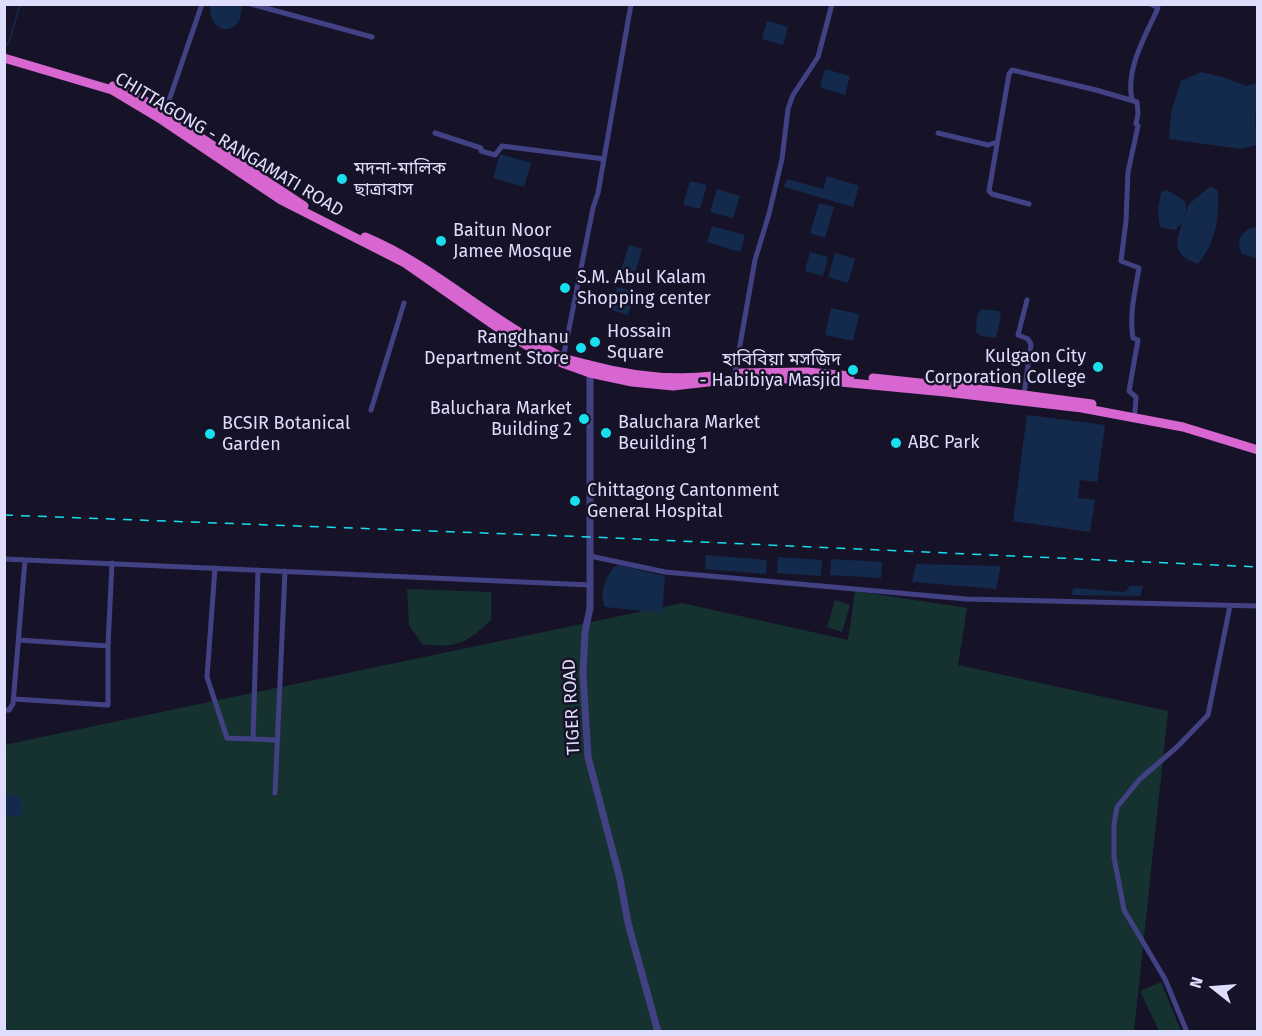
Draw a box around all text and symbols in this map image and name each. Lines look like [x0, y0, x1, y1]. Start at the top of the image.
street label: CHITTAGONG - RANGAMATI ROAD [111, 68, 347, 222]
place label: মদনা-মালিক ছাত্রাবাস [354, 158, 446, 201]
marker: মদনা-মালিক ছাত্রাবাস [335, 172, 349, 186]
place label: Baitun Noor Jamee Mosque [453, 220, 572, 262]
marker: Baitun Noor Jamee Mosque [434, 234, 448, 248]
place label: S.M. Abul Kalam Shopping center [577, 267, 711, 310]
marker: S.M. Abul Kalam Shopping center [558, 281, 572, 295]
place label: Hossain Square [607, 321, 672, 364]
place label: Rangdhanu Department Store [424, 327, 569, 370]
marker: Hossain Square [588, 335, 602, 349]
marker: Rangdhanu Department Store [574, 341, 588, 355]
place label: Kulgaon City Corporation College [925, 346, 1086, 388]
place label: হাবিবিয়া মসজিদ - Habibiya Masjid [699, 349, 841, 392]
marker: Kulgaon City Corporation College [1091, 360, 1105, 374]
marker: হাবিবিয়া মসজিদ - Habibiya Masjid [846, 363, 860, 377]
place label: Baluchara Market Building 2 [430, 398, 572, 440]
marker: Baluchara Market Building 2 [577, 412, 591, 426]
place label: Baluchara Market Beuilding 1 [618, 412, 760, 454]
place label: BCSIR Botanical Garden [222, 413, 350, 456]
marker: Baluchara Market Beuilding 1 [599, 426, 613, 440]
marker: BCSIR Botanical Garden [203, 427, 217, 441]
place label: ABC Park [908, 432, 980, 454]
marker: ABC Park [889, 436, 903, 450]
place label: Chittagong Cantonment General Hospital [587, 480, 779, 522]
marker: Chittagong Cantonment General Hospital [568, 494, 582, 508]
street label: TIGER ROAD [559, 658, 585, 756]
north arrow [1184, 958, 1244, 1018]
text: N [1186, 975, 1207, 990]

